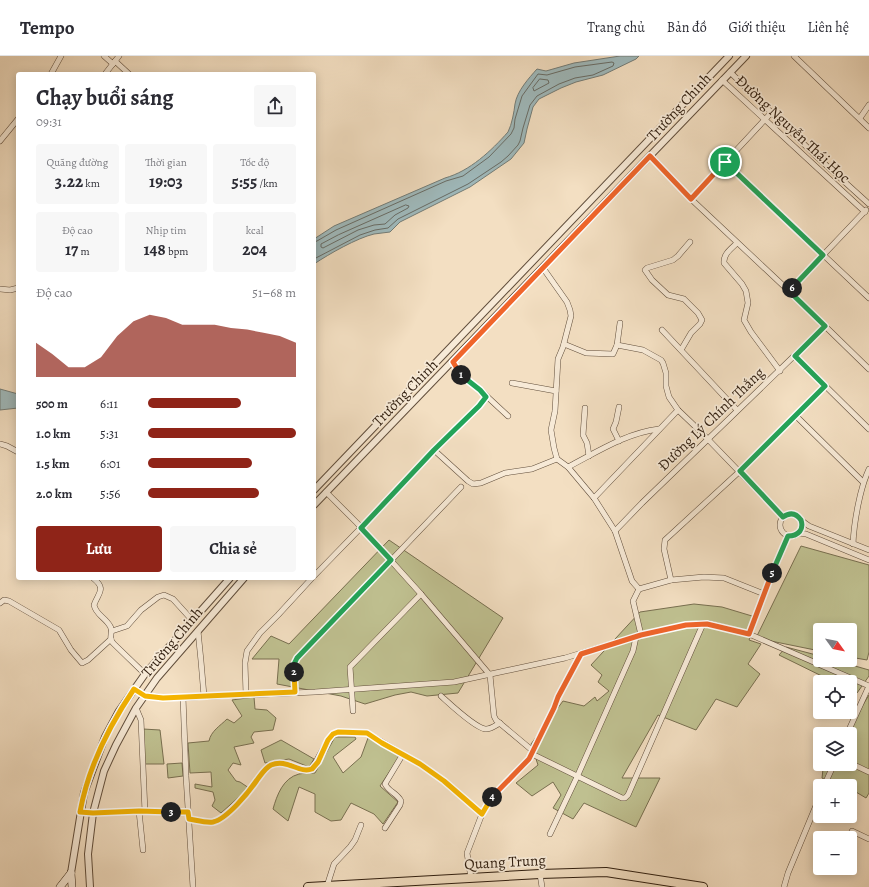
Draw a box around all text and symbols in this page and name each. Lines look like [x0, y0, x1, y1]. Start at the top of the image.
text: Tempo [20, 15, 75, 41]
text: Trang chủ [587, 18, 645, 37]
text: Bản đồ [667, 18, 707, 37]
text: Giới thiệu [729, 18, 785, 37]
text: Liên hệ [807, 18, 849, 37]
street label: Trường Chinh [642, 69, 716, 145]
street label: Đường Nguyễn Thái Học [731, 71, 855, 187]
text: Chạy buổi sáng [36, 83, 174, 113]
button: share [254, 85, 296, 127]
text: 09:31 [36, 113, 62, 130]
pin [708, 145, 742, 179]
icon: arrive [714, 151, 736, 173]
text: Quãng đường [46, 155, 108, 170]
text: Thời gian [145, 155, 187, 170]
text: Tốc độ [240, 155, 269, 170]
text: 3.22 [55, 170, 83, 193]
text: 19:03 [149, 170, 183, 193]
text: 5:55 [232, 170, 257, 193]
text: km [83, 176, 100, 191]
text: /km [257, 176, 278, 191]
text: Độ cao [62, 223, 93, 238]
text: Nhịp tim [146, 223, 186, 238]
text: kcal [246, 223, 263, 238]
text: 17 [65, 238, 78, 261]
text: 148 [144, 238, 166, 261]
text: 204 [242, 238, 267, 261]
text: m [78, 244, 90, 259]
text: bpm [166, 244, 188, 259]
pin: 6 [782, 278, 802, 298]
text: 6 [789, 280, 795, 295]
text: Độ cao [36, 284, 72, 301]
text: 51–68 m [252, 284, 296, 301]
street label: Trường Chinh [368, 355, 442, 431]
street label: Đường Lý Chính Thắng [653, 363, 769, 475]
pin: 1 [451, 365, 471, 385]
text: 1 [459, 367, 463, 382]
text: 500 m [36, 395, 68, 412]
text: 6:11 [100, 395, 118, 412]
text: 1.0 km [36, 425, 71, 442]
text: 5:31 [100, 425, 119, 442]
text: 1.5 km [36, 455, 70, 472]
text: 6:01 [100, 455, 120, 472]
text: 2.0 km [36, 485, 72, 502]
text: 5:56 [100, 485, 120, 502]
button: Lưu [36, 526, 162, 572]
button: Chia sẻ [170, 526, 296, 572]
pin: 5 [762, 563, 782, 583]
text: 5 [770, 565, 774, 580]
street label: Trường Chinh [137, 603, 207, 681]
north arrow [813, 623, 857, 667]
map controls [813, 623, 857, 875]
pin: 2 [284, 662, 304, 682]
text: 2 [291, 664, 297, 679]
button: locate [813, 675, 857, 719]
button: layers [813, 727, 857, 771]
button: + [813, 779, 857, 823]
pin: 4 [482, 787, 502, 807]
text: 4 [489, 789, 495, 804]
pin: 3 [161, 802, 181, 822]
text: 3 [169, 804, 173, 819]
button: − [813, 831, 857, 875]
street label: Quang Trung [464, 850, 547, 874]

